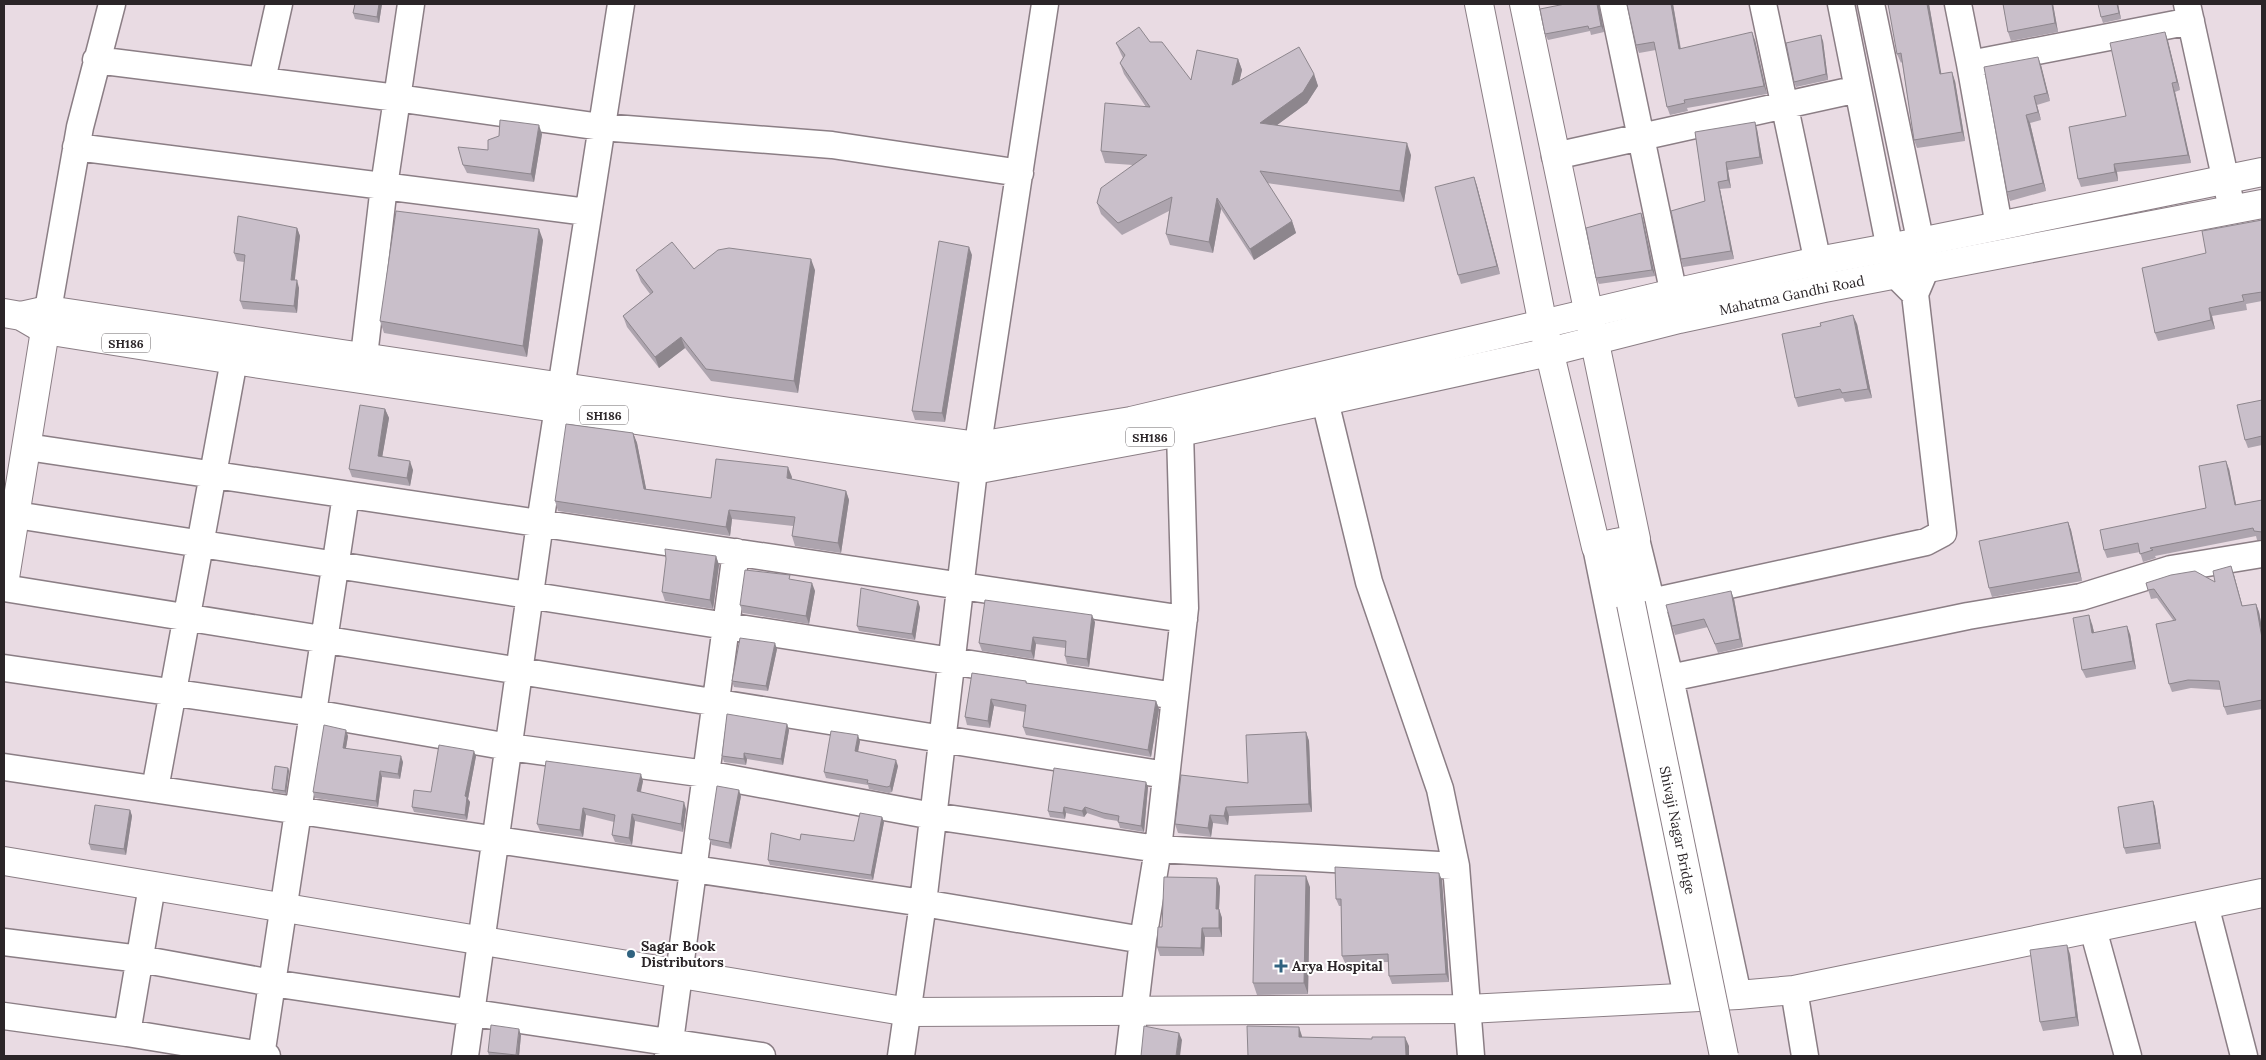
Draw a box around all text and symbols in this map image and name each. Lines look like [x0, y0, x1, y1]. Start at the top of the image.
street label: Mahatma Gandhi Road [1718, 271, 1866, 319]
road number: SH186 [102, 333, 150, 352]
road number: SH186 [580, 406, 628, 424]
road number: SH186 [1126, 428, 1174, 447]
street label: Shivaji Nagar Bridge [1656, 764, 1700, 896]
place label: Sagar Book Distributors [641, 937, 724, 971]
marker: Sagar Book Distributors [625, 948, 637, 960]
place label: Arya Hospital [1292, 957, 1384, 975]
marker: Arya Hospital [1274, 959, 1288, 973]

